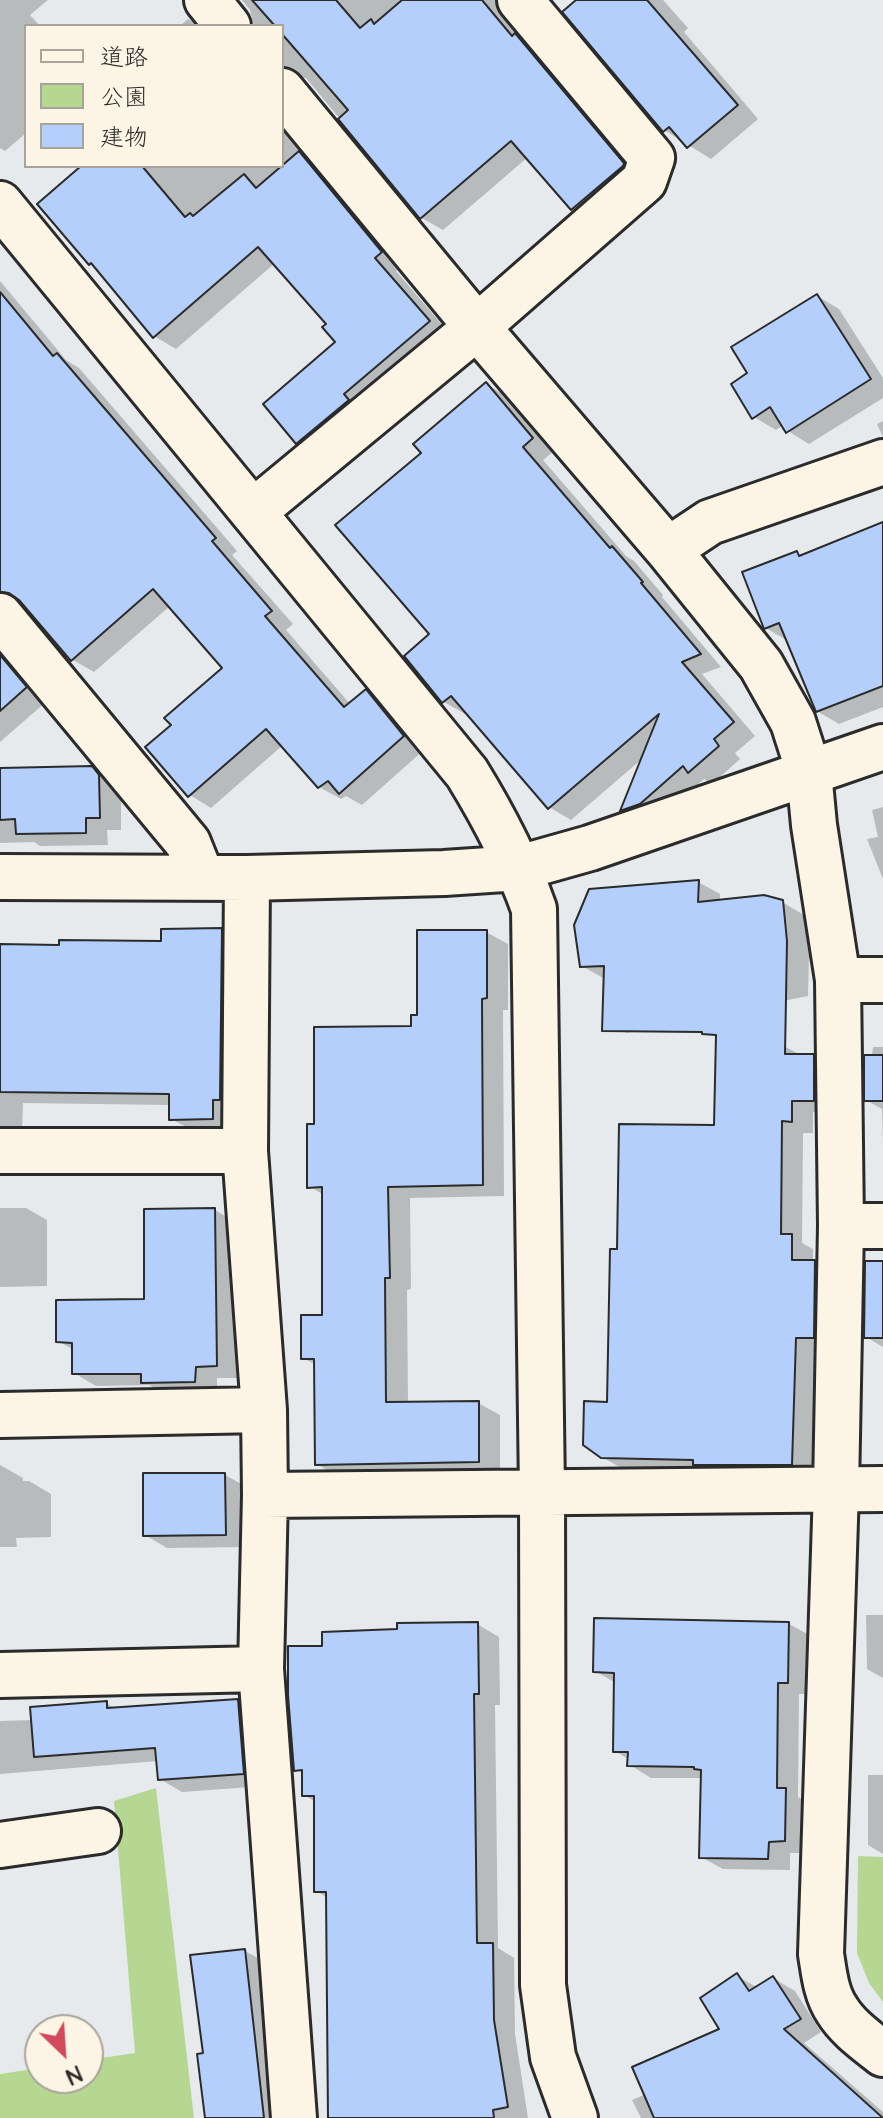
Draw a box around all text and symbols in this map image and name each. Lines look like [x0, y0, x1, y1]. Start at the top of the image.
legend [24, 24, 284, 168]
text: 道路 [100, 41, 148, 75]
text: 公園 [100, 81, 148, 115]
text: 建物 [100, 121, 148, 155]
north arrow [24, 2014, 104, 2094]
text: N [61, 2057, 86, 2091]

